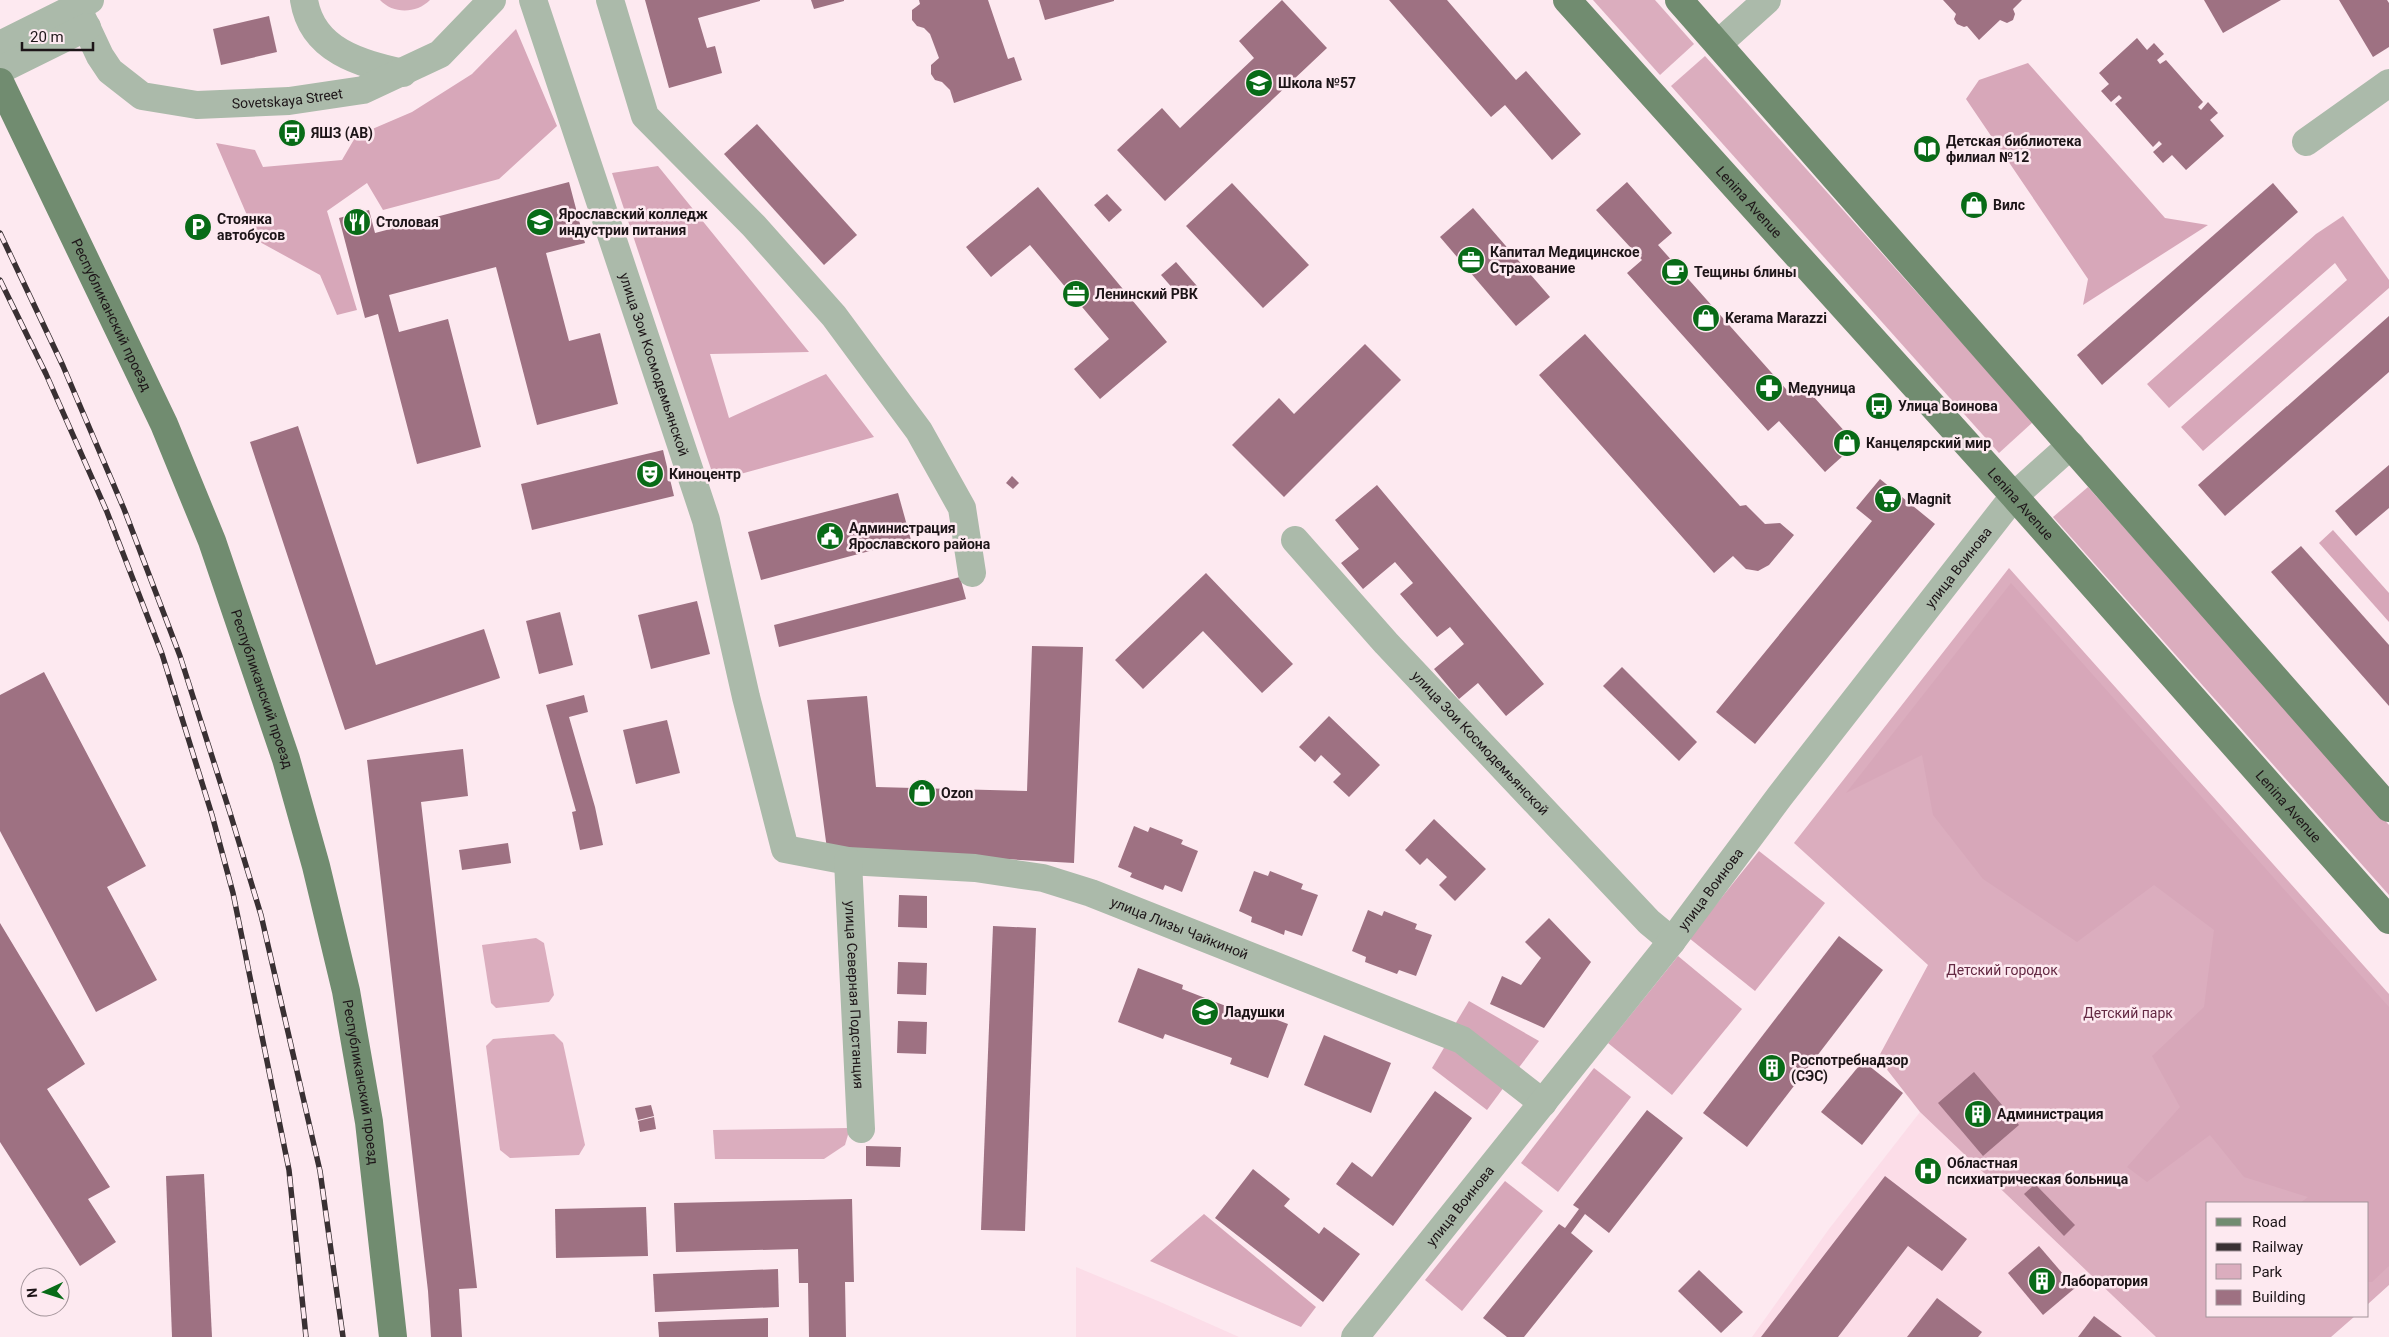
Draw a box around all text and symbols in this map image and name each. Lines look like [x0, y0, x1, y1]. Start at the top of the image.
scale bar [22, 20, 94, 52]
text: 20 m [30, 28, 64, 46]
school or university icon: Школа №57 [1244, 68, 1274, 98]
place label: Школа №57 [1278, 75, 1356, 91]
street label: Sovetskaya Street [231, 85, 344, 111]
bus stop icon: ЯШЗ (АВ) [277, 118, 307, 148]
place label: ЯШЗ (АВ) [310, 125, 373, 142]
place label: Детская библиотека филиал №12 [1946, 133, 2082, 165]
library icon: Детская библиотека филиал №12 [1912, 134, 1942, 164]
street label: Lenina Avenue [1713, 163, 1785, 241]
shop icon: Вилс [1959, 190, 1989, 220]
place label: Вилс [1993, 197, 2025, 213]
place label: Ярославский колледж индустрии питания [558, 206, 708, 238]
restaurant icon: Столовая [342, 207, 372, 237]
school or university icon: Ярославский колледж индустрии питания [525, 207, 555, 237]
place label: Стоянка автобусов [217, 211, 285, 243]
parking icon: Стоянка автобусов [183, 212, 213, 242]
place label: Столовая [376, 214, 439, 230]
street label: Республиканский проезд [68, 236, 155, 394]
place label: Капитал Медицинское Страхование [1490, 244, 1640, 276]
office icon: Капитал Медицинское Страхование [1456, 245, 1486, 275]
cafe icon: Тещины блины [1660, 257, 1690, 287]
place label: Тещины блины [1694, 264, 1797, 280]
street label: улица Зои Космодемьянской [616, 271, 692, 458]
office icon: Ленинский РВК [1061, 279, 1091, 309]
place label: Ленинский РВК [1095, 286, 1199, 302]
shop icon: Kerama Marazzi [1691, 303, 1721, 333]
place label: Kerama Marazzi [1725, 310, 1827, 326]
pharmacy icon: Медуница [1754, 373, 1784, 403]
place label: Медуница [1788, 380, 1856, 396]
bus stop icon: Улица Воинова [1864, 391, 1894, 421]
place label: Улица Воинова [1898, 398, 1998, 414]
shop icon: Канцелярский мир [1832, 428, 1862, 458]
place label: Канцелярский мир [1866, 435, 1991, 451]
theatre icon: Киноцентр [635, 459, 665, 489]
street label: Lenina Avenue [1985, 465, 2057, 543]
place label: Киноцентр [669, 466, 741, 482]
supermarket icon: Magnit [1873, 484, 1903, 514]
place label: Magnit [1907, 491, 1951, 507]
place label: Администрация Ярославского района [848, 520, 991, 552]
public building icon: Администрация Ярославского района [815, 521, 845, 551]
street label: улица Воинова [1922, 524, 1995, 611]
street label: Республиканский проезд [228, 607, 296, 771]
street label: улица Зои Космодемьянской [1409, 668, 1552, 819]
street label: Lenina Avenue [2252, 767, 2325, 846]
shop icon: Ozon [907, 778, 937, 808]
place label: Ozon [941, 785, 974, 801]
street label: улица Воинова [1675, 845, 1747, 933]
street label: улица Лизы Чайкиной [1108, 894, 1251, 963]
street label: улица Северная Подстанция [842, 900, 867, 1089]
park label: Детский городок [1946, 962, 2058, 978]
school or university icon: Ладушки [1190, 997, 1220, 1027]
street label: Республиканский проезд [340, 998, 382, 1166]
place label: Ладушки [1224, 1004, 1285, 1020]
park label: Детский парк [2083, 1005, 2173, 1021]
place label: Роспотребнадзор (СЭС) [1791, 1052, 1909, 1085]
building icon: Роспотребнадзор (СЭС) [1757, 1053, 1787, 1083]
building icon: Администрация [1963, 1099, 1993, 1129]
place label: Администрация [1997, 1106, 2104, 1122]
place label: Областная психиатрическая больница [1947, 1155, 2129, 1187]
hospital icon: Областная психиатрическая больница [1913, 1156, 1943, 1186]
street label: улица Воинова [1423, 1162, 1497, 1249]
legend [2206, 1202, 2369, 1317]
text: Road [2252, 1213, 2286, 1231]
text: Railway [2252, 1238, 2303, 1256]
text: Park [2252, 1263, 2283, 1281]
building icon: Лаборатория [2027, 1266, 2057, 1296]
north arrow [20, 1267, 70, 1317]
place label: Лаборатория [2061, 1273, 2148, 1289]
text: N [24, 1287, 40, 1298]
text: Building [2252, 1288, 2306, 1306]

